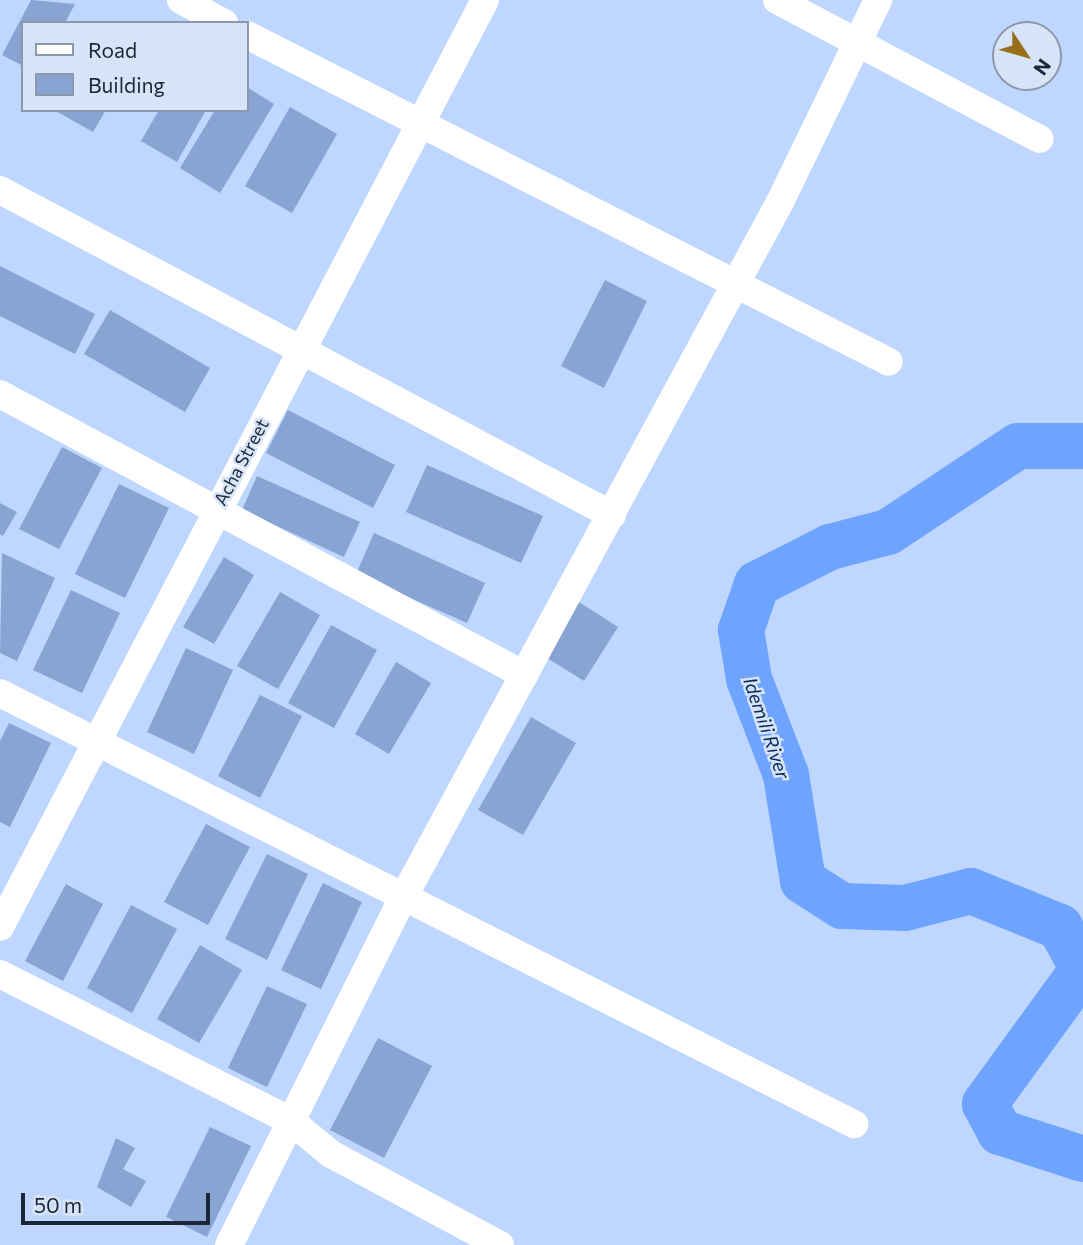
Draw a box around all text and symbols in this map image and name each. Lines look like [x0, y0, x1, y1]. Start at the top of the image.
legend [21, 21, 248, 112]
north arrow [992, 21, 1062, 91]
text: Road [88, 37, 137, 62]
text: N [1029, 55, 1056, 80]
text: Building [88, 72, 165, 97]
street label: Acha Street [209, 415, 273, 509]
water label: Idemili River [739, 674, 795, 782]
scale bar [24, 1178, 214, 1222]
text: 50 m [34, 1192, 82, 1217]

